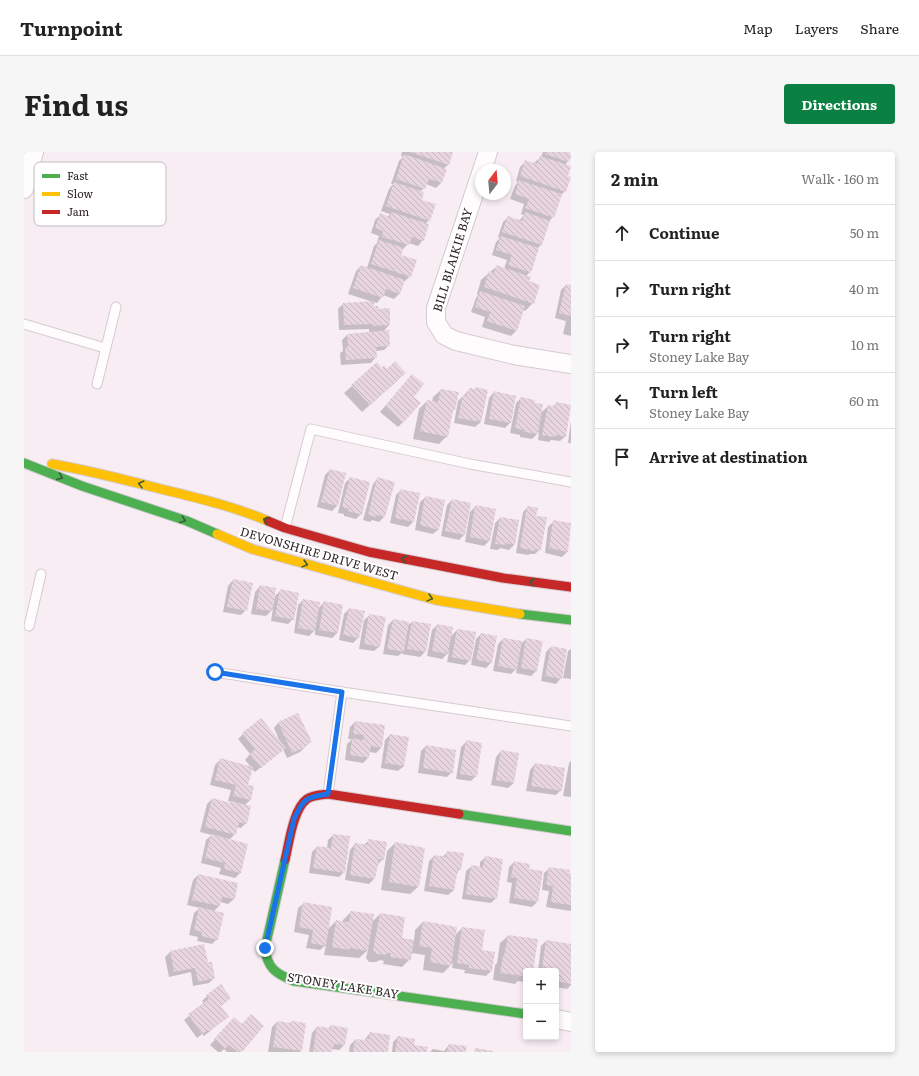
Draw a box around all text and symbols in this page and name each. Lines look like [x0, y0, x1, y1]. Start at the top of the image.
text: Turnpoint [20, 14, 123, 42]
text: Map [743, 18, 773, 38]
text: Layers [795, 18, 838, 38]
text: Share [860, 18, 899, 38]
text: Find us [24, 83, 128, 125]
button: Directions [784, 84, 895, 124]
legend [34, 162, 166, 226]
north arrow [475, 164, 511, 200]
text: 2 min [611, 166, 659, 191]
text: Fast [67, 167, 89, 183]
text: Walk · 160 m [801, 169, 879, 188]
text: Slow [67, 185, 93, 201]
text: Jam [67, 203, 90, 219]
street label: BILL BLAIKIE BAY [428, 205, 477, 314]
text: Continue [649, 221, 719, 244]
icon: ahead [611, 222, 633, 244]
text: 50 m [850, 223, 879, 242]
text: Turn right [649, 277, 731, 300]
icon: right [611, 278, 633, 300]
text: 40 m [849, 279, 879, 298]
text: Turn right [649, 324, 731, 347]
icon: right [611, 334, 633, 356]
text: 10 m [851, 335, 879, 354]
text: Stoney Lake Bay [649, 347, 749, 366]
text: Turn left [649, 380, 718, 403]
icon: left [611, 390, 633, 412]
text: 60 m [849, 391, 879, 410]
text: Stoney Lake Bay [649, 403, 749, 422]
text: Arrive at destination [649, 445, 808, 468]
icon: arrive [611, 446, 633, 468]
one-way arrow [57, 473, 64, 481]
one-way arrow [138, 480, 145, 488]
one-way arrow [179, 516, 186, 524]
one-way arrow [262, 517, 269, 525]
street label: DEVONSHIRE DRIVE WEST [238, 522, 400, 584]
one-way arrow [401, 555, 407, 564]
one-way arrow [301, 559, 308, 568]
one-way arrow [529, 578, 535, 587]
one-way arrow [427, 593, 434, 602]
route start [206, 663, 224, 681]
route end [256, 939, 274, 957]
street label: STONEY LAKE BAY [286, 967, 401, 1003]
map controls [523, 968, 559, 1040]
button: + [523, 968, 559, 1004]
button: − [523, 1004, 559, 1040]

